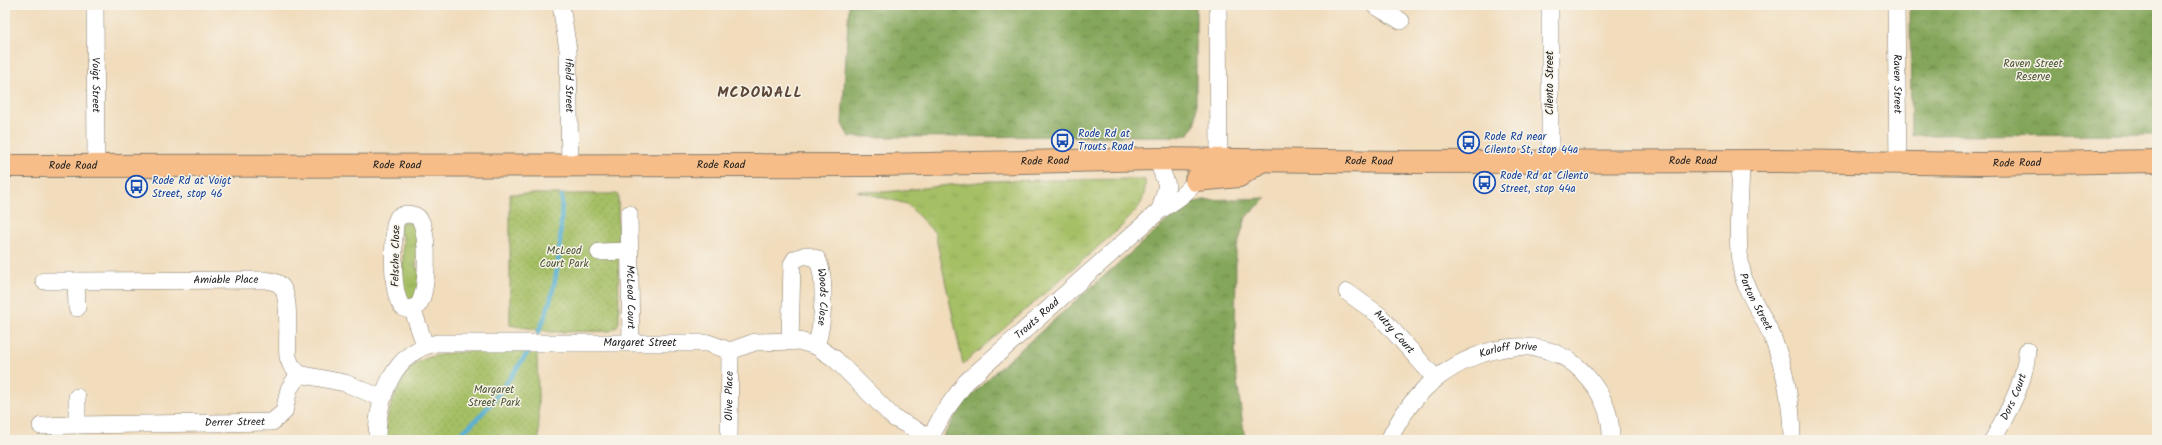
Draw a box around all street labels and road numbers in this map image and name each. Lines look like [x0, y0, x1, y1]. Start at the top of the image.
street label: Cilento Street [1541, 50, 1559, 115]
street label: Raven Street [1888, 54, 1906, 115]
street label: Voigt Street [86, 57, 105, 113]
street label: Ifield Street [559, 58, 578, 114]
street label: Rode Road [1021, 152, 1070, 171]
street label: Rode Road [1345, 152, 1394, 171]
street label: Rode Road [1669, 152, 1718, 170]
street label: Rode Road [1993, 154, 2042, 173]
street label: Rode Road [697, 156, 746, 174]
street label: Rode Road [49, 157, 98, 175]
street label: Rode Road [373, 157, 422, 175]
street label: Felsche Close [386, 225, 406, 287]
street label: McLeod Court [621, 265, 640, 330]
street label: Woods Close [812, 267, 832, 327]
street label: Amiable Place [194, 271, 259, 289]
street label: Parton Street [1734, 271, 1777, 334]
street label: Trouts Road [1010, 294, 1064, 344]
street label: Autry Court [1370, 305, 1419, 359]
street label: Margaret Street [603, 334, 677, 352]
street label: Karloff Drive [1477, 338, 1538, 363]
street label: Olive Place [720, 371, 739, 421]
street label: Dors Court [1996, 371, 2032, 424]
street label: Derrer Street [205, 413, 266, 432]

